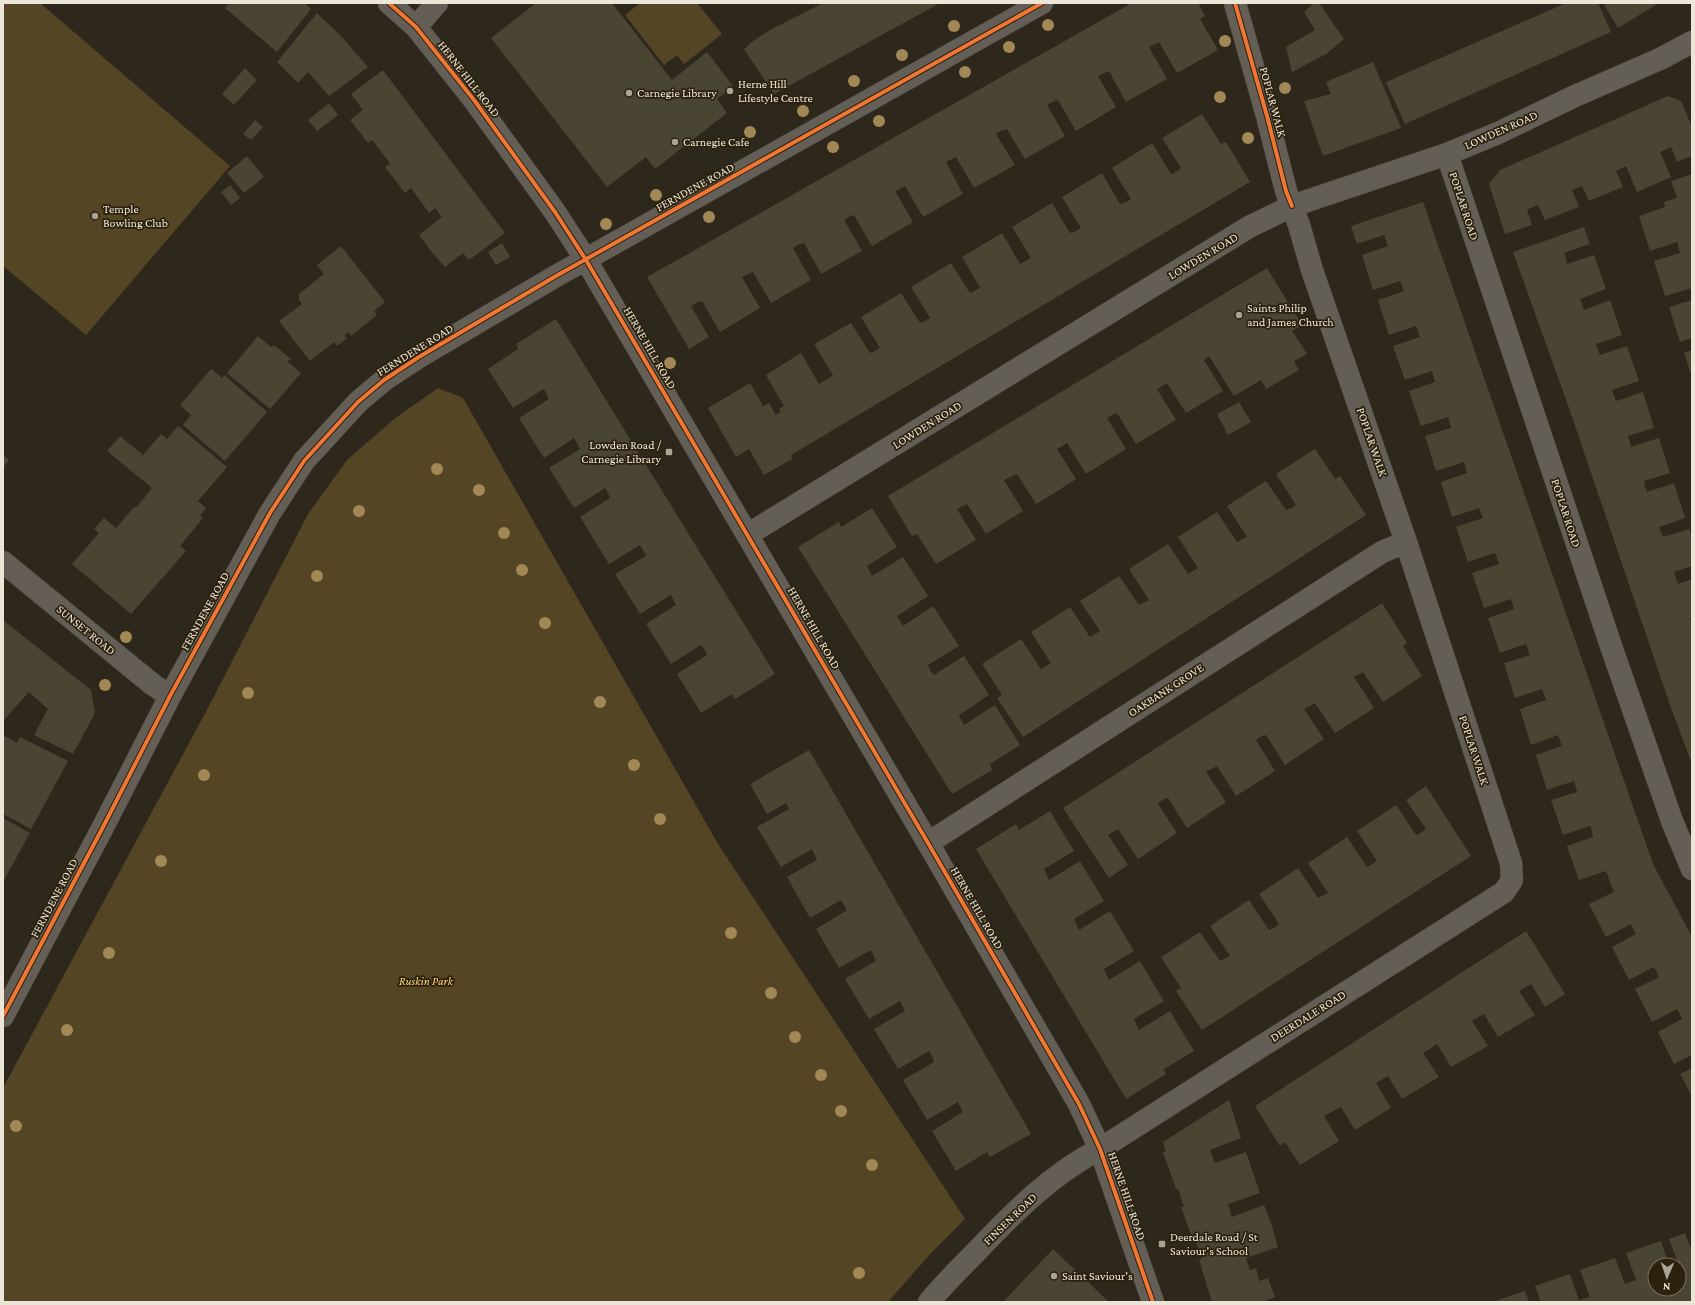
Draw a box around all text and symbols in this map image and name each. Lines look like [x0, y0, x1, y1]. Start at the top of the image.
street label: HERNE HILL ROAD [435, 38, 503, 120]
street label: POPLAR WALK [1257, 65, 1289, 139]
place label: Herne Hill Lifestyle Centre [738, 77, 813, 105]
place label: Carnegie Library [637, 86, 717, 100]
marker: Herne Hill Lifestyle Centre [725, 86, 735, 96]
marker: Carnegie Library [624, 88, 634, 98]
street label: LOWDEN ROAD [1462, 108, 1540, 152]
place label: Carnegie Cafe [683, 135, 749, 149]
marker: Carnegie Cafe [670, 137, 680, 147]
street label: FERNDENE ROAD [653, 160, 737, 214]
street label: POPLAR ROAD [1446, 170, 1482, 242]
place label: Temple Bowling Club [103, 202, 168, 230]
marker: Temple Bowling Club [90, 211, 100, 221]
street label: LOWDEN ROAD [1166, 230, 1240, 282]
place label: Saints Philip and James Church [1247, 301, 1334, 329]
street label: HERNE HILL ROAD [621, 304, 679, 392]
marker: Saints Philip and James Church [1234, 310, 1244, 320]
street label: FERNDENE ROAD [374, 321, 456, 379]
street label: LOWDEN ROAD [890, 398, 964, 452]
street label: POPLAR WALK [1354, 406, 1390, 478]
place label: Lowden Road / Carnegie Library [581, 438, 662, 466]
marker: Lowden Road / Carnegie Library [664, 447, 674, 457]
street label: POPLAR ROAD [1548, 477, 1584, 549]
street label: FERNDENE ROAD [178, 569, 232, 653]
street label: HERNE HILL ROAD [785, 584, 843, 672]
street label: SUNSET ROAD [54, 602, 118, 658]
street label: OAKBANK GROVE [1126, 660, 1207, 720]
street label: POPLAR WALK [1456, 714, 1492, 787]
street label: FERNDENE ROAD [27, 856, 81, 940]
street label: HERNE HILL ROAD [948, 864, 1006, 952]
park label: Ruskin Park [399, 974, 454, 988]
street label: DEERDALE ROAD [1268, 987, 1348, 1045]
street label: HERNE HILL ROAD [1105, 1150, 1149, 1242]
street label: FINSEN ROAD [980, 1190, 1040, 1248]
place label: Deerdale Road / St Saviour's School [1170, 1230, 1259, 1258]
marker: Deerdale Road / St Saviour's School [1157, 1239, 1167, 1249]
north arrow [1647, 1257, 1687, 1297]
place label: Saint Saviour's [1062, 1269, 1133, 1283]
marker: Saint Saviour's [1049, 1271, 1059, 1281]
text: N [1662, 1281, 1671, 1293]

